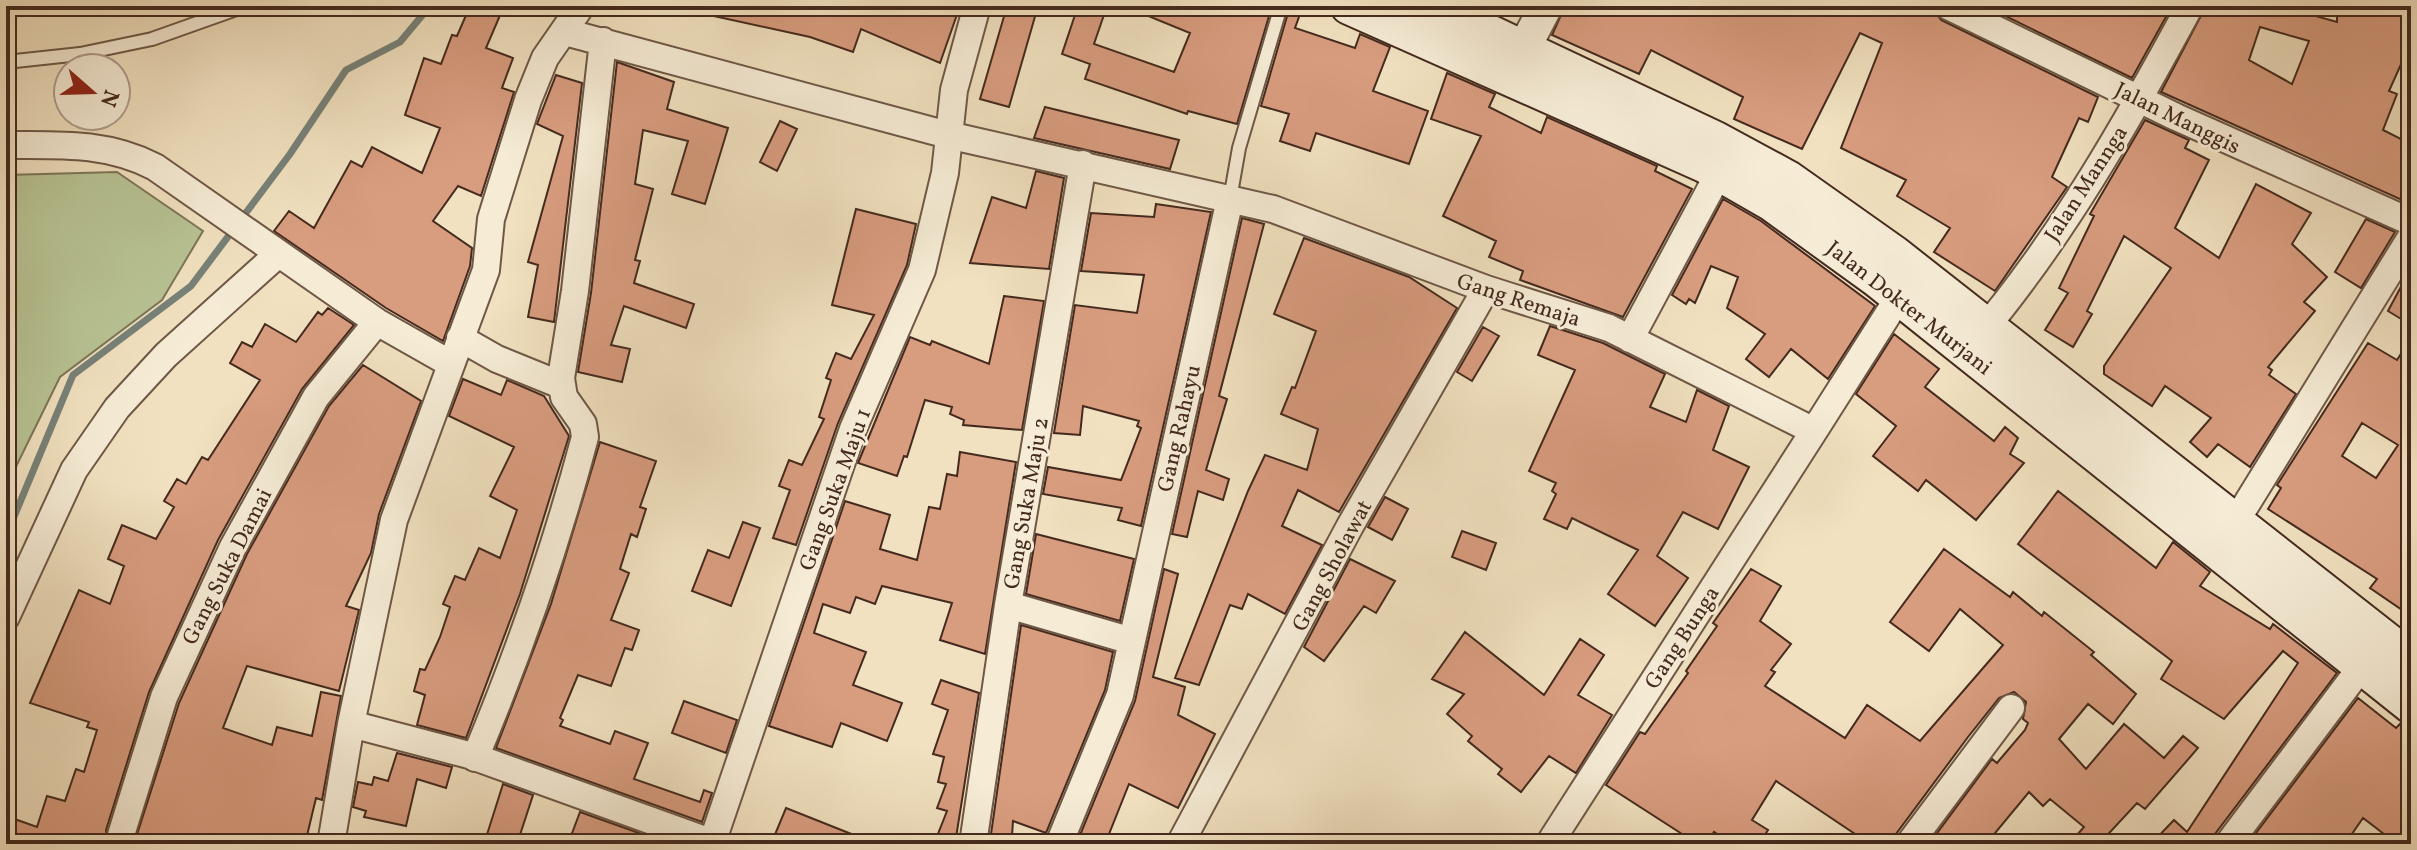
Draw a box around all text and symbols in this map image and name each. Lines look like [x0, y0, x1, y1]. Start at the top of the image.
north arrow [52, 52, 132, 132]
street label: Jalan Manggis [2109, 75, 2245, 163]
text: N [91, 85, 126, 111]
street label: Jalan Mannga [2038, 120, 2136, 249]
street label: Jalan Dokter Murjani [1819, 234, 1998, 384]
street label: Gang Remaja [1452, 267, 1584, 336]
street label: Gang Rahayu [1151, 362, 1210, 495]
street label: Gang Suka Maju 1 [793, 404, 880, 575]
street label: Gang Suka Maju 2 [997, 415, 1058, 592]
street label: Gang Suka Damai [175, 484, 281, 651]
street label: Gang Sholawat [1286, 495, 1381, 637]
street label: Gang Bunga [1638, 581, 1728, 696]

